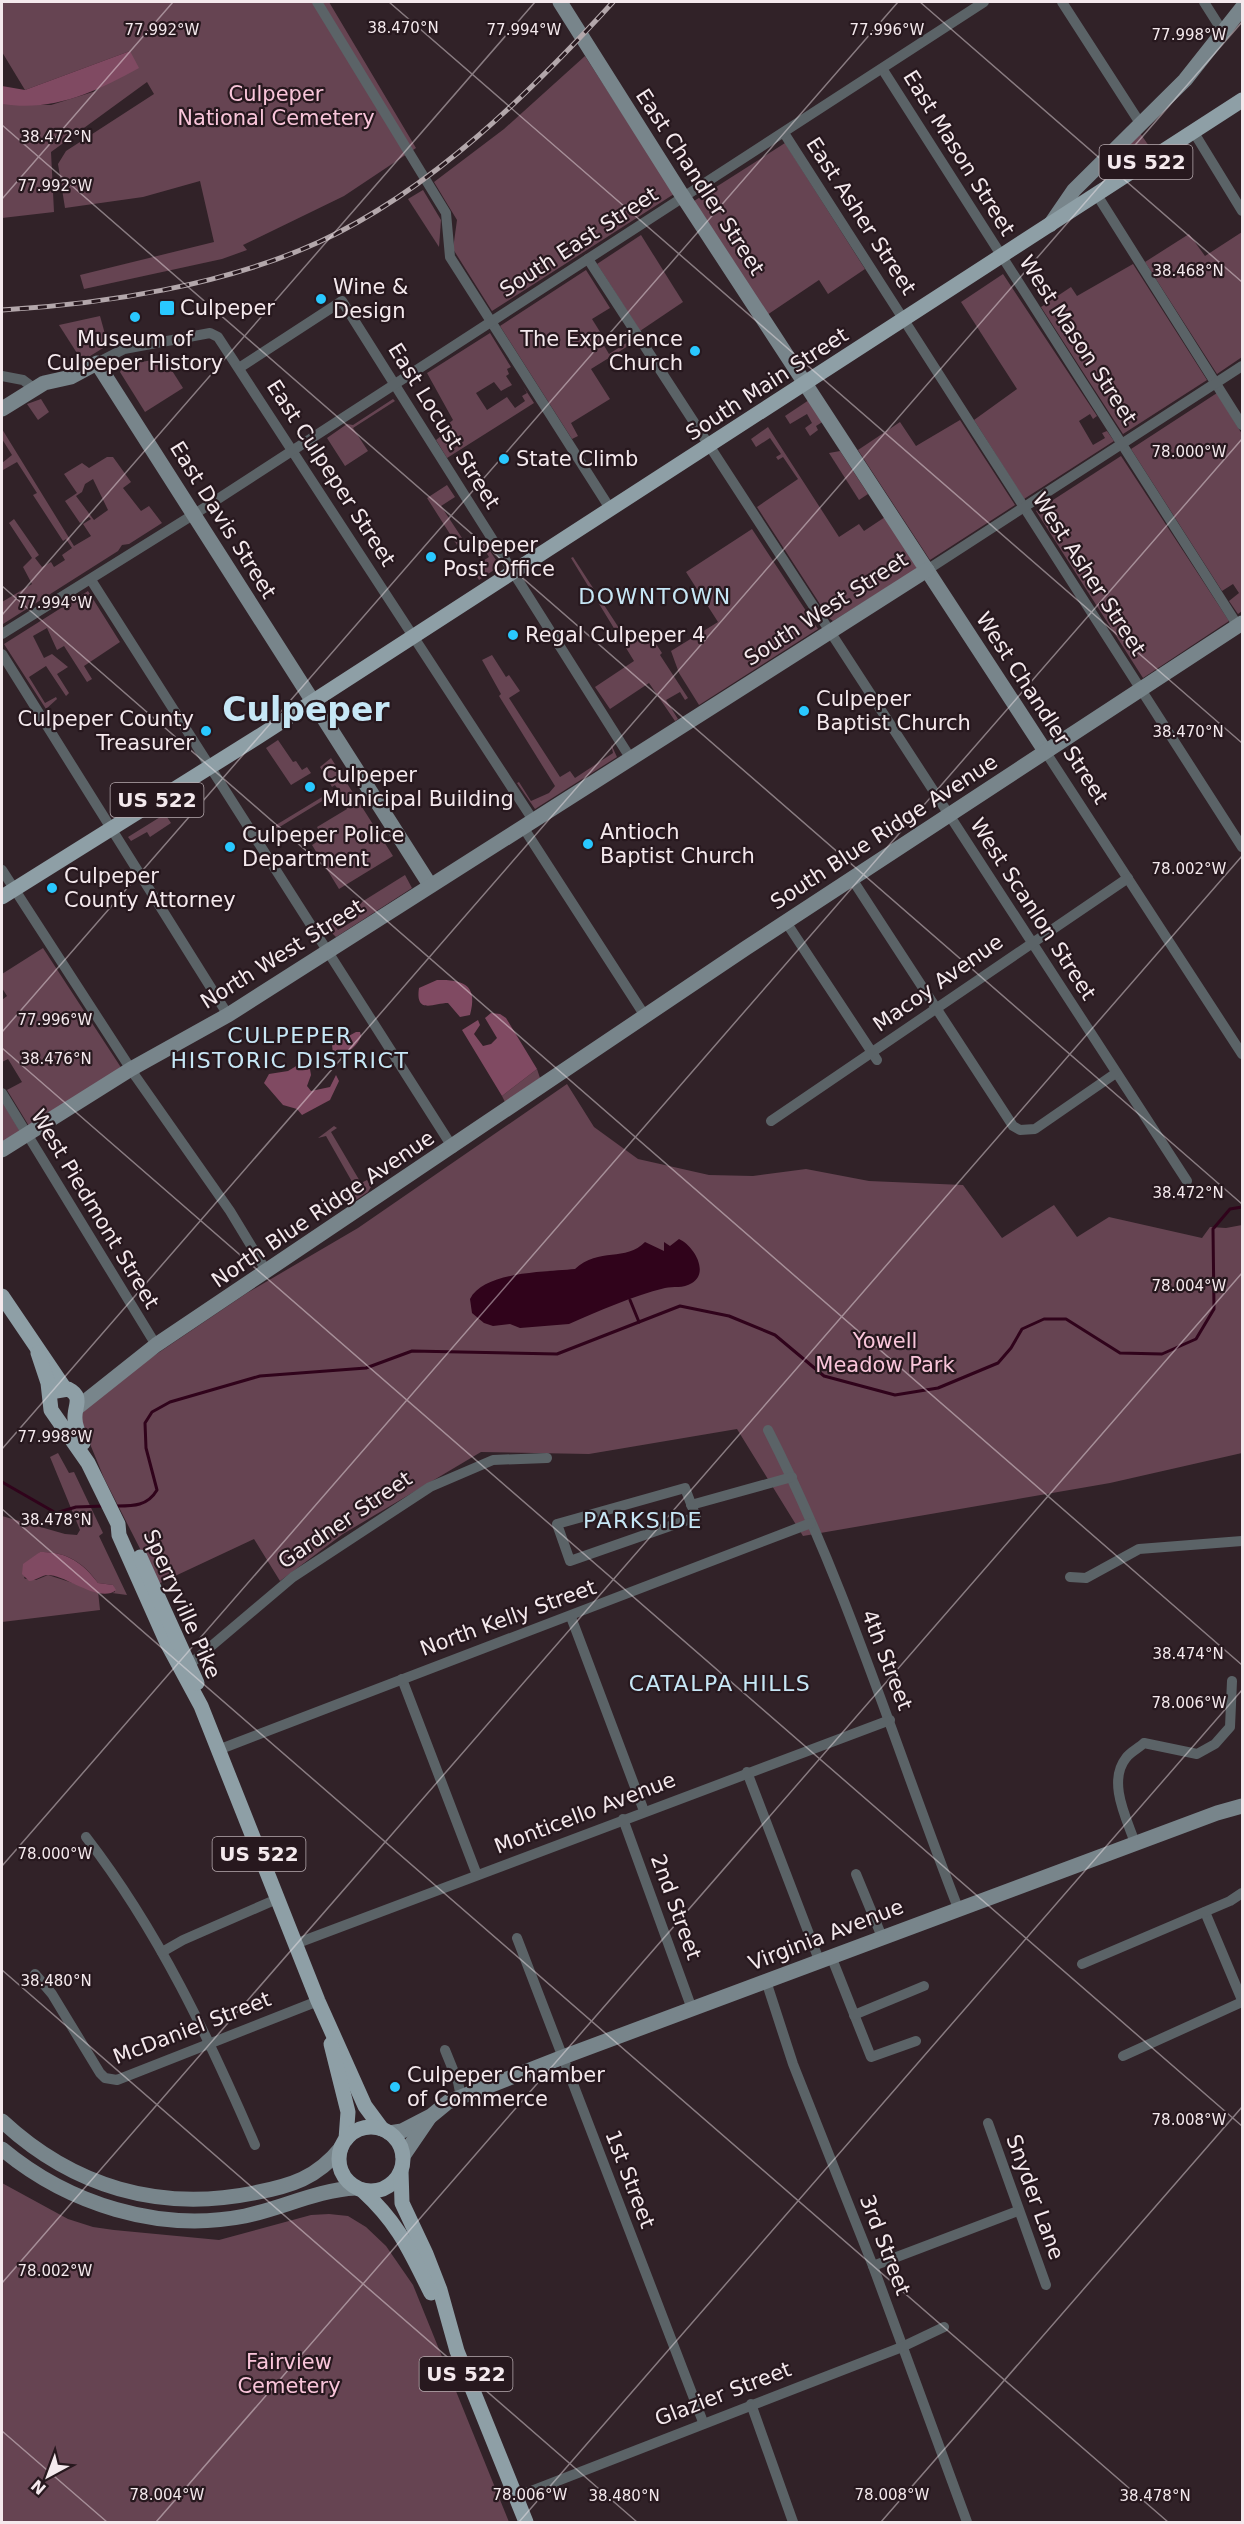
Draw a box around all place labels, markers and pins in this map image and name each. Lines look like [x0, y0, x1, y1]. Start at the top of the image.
place label: Wine & Design [333, 275, 408, 323]
marker: Wine & Design [314, 292, 328, 306]
place label: Culpeper [180, 296, 275, 320]
marker: Culpeper [158, 299, 176, 317]
marker: Museum of Culpeper History [128, 310, 142, 324]
place label: Museum of Culpeper History [47, 327, 223, 375]
place label: The Experience Church [519, 327, 683, 375]
marker: The Experience Church [688, 344, 702, 358]
place label: State Climb [516, 447, 638, 471]
marker: State Climb [497, 452, 511, 466]
place label: Culpeper Post Office [443, 533, 555, 581]
marker: Culpeper Post Office [424, 550, 438, 564]
place label: Regal Culpeper 4 [525, 623, 705, 647]
marker: Regal Culpeper 4 [506, 628, 520, 642]
place label: Culpeper Baptist Church [816, 687, 971, 735]
marker: Culpeper Baptist Church [797, 704, 811, 718]
place label: Culpeper County Treasurer [18, 707, 194, 755]
marker: Culpeper County Treasurer [199, 724, 213, 738]
place label: Culpeper Municipal Building [322, 763, 514, 811]
marker: Culpeper Municipal Building [303, 780, 317, 794]
place label: Antioch Baptist Church [600, 820, 755, 868]
place label: Culpeper Police Department [242, 823, 405, 871]
marker: Antioch Baptist Church [581, 837, 595, 851]
marker: Culpeper Police Department [223, 840, 237, 854]
place label: Culpeper County Attorney [64, 864, 236, 912]
marker: Culpeper County Attorney [45, 881, 59, 895]
place label: Culpeper Chamber of Commerce [407, 2063, 605, 2111]
marker: Culpeper Chamber of Commerce [388, 2080, 402, 2094]

